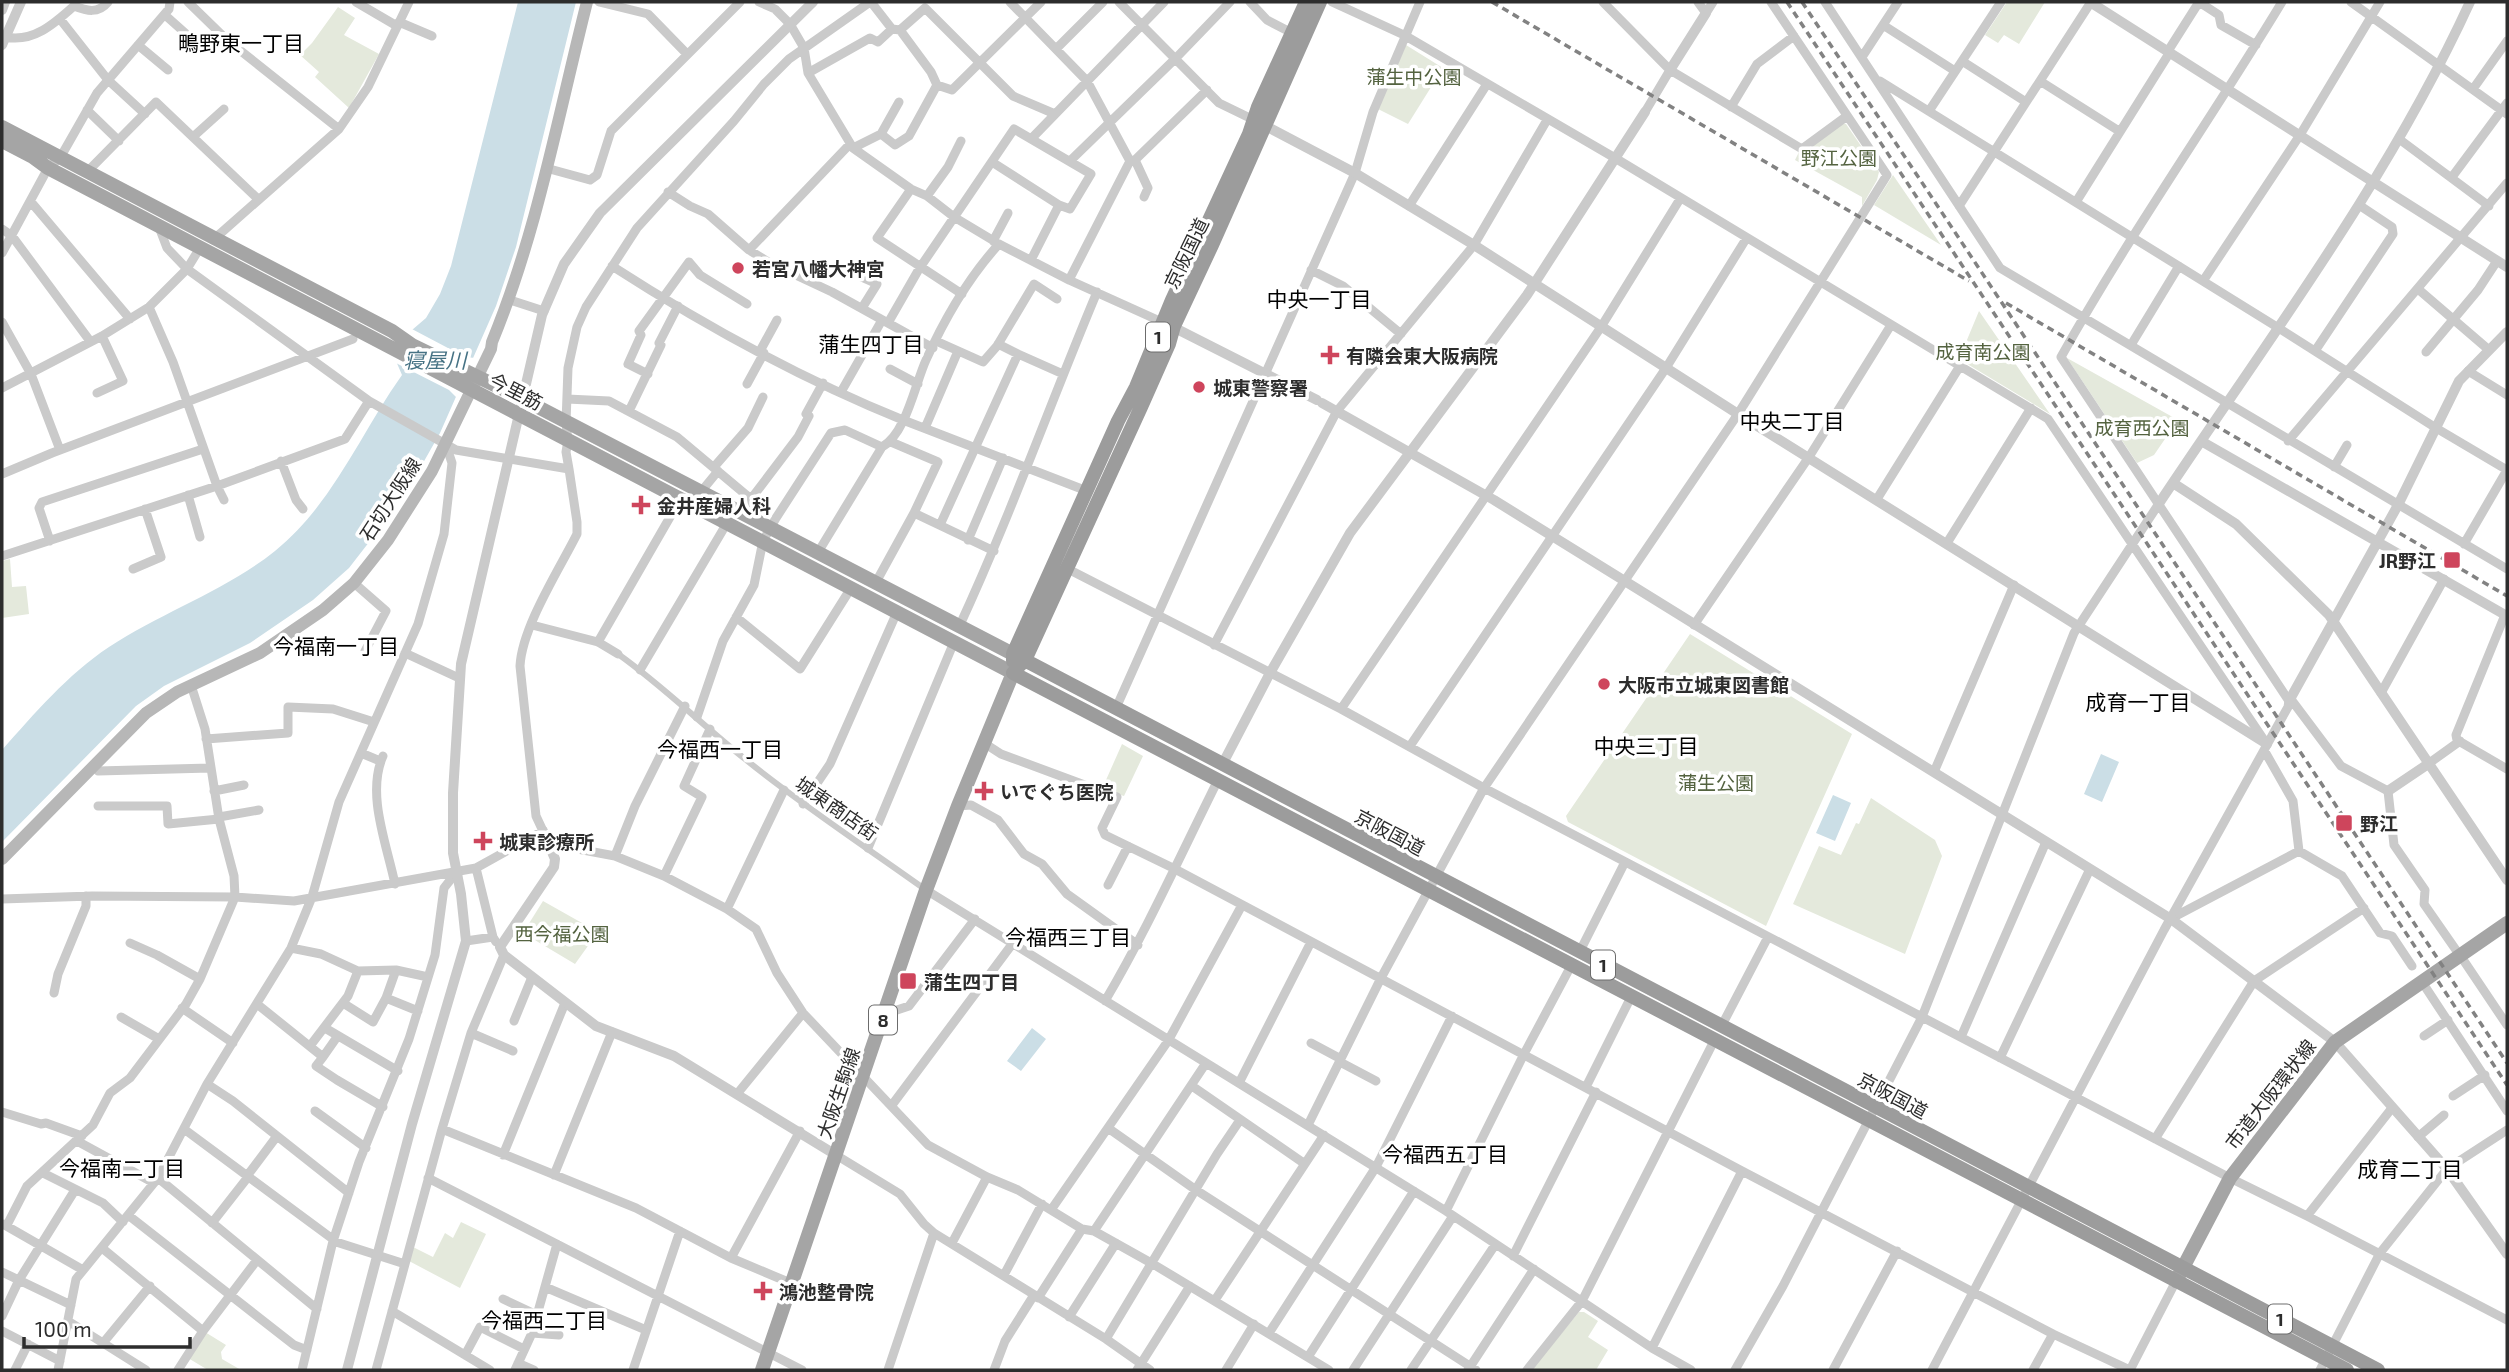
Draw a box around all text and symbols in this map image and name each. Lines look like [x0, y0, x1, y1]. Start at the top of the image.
district label: 鴫野東一丁目 [178, 30, 304, 55]
park label: 蒲生中公園 [1366, 65, 1462, 88]
park label: 野江公園 [1801, 146, 1877, 169]
street label: 京阪国道 [1159, 214, 1213, 292]
place label: 若宮八幡大神宮 [752, 257, 885, 280]
marker: 若宮八幡大神宮 [730, 260, 746, 276]
district label: 中央一丁目 [1267, 286, 1372, 311]
road number: 1 [1146, 323, 1170, 352]
district label: 蒲生四丁目 [819, 331, 924, 356]
park label: 成育南公園 [1935, 340, 2031, 363]
place label: 有隣会東大阪病院 [1346, 344, 1498, 367]
marker: 有隣会東大阪病院 [1320, 345, 1340, 365]
water label: 寝屋川 [404, 347, 468, 372]
street label: 今里筋 [485, 368, 547, 414]
place label: 城東警察署 [1213, 376, 1308, 399]
marker: 城東警察署 [1191, 379, 1207, 395]
district label: 中央二丁目 [1740, 408, 1845, 433]
park label: 成育西公園 [2094, 416, 2190, 439]
street label: 石切大阪線 [354, 453, 426, 545]
place label: 金井産婦人科 [657, 494, 771, 517]
marker: 金井産婦人科 [631, 495, 651, 515]
place label: JR野江 [2379, 549, 2436, 572]
marker: JR野江 [2442, 550, 2462, 570]
district label: 今福南一丁目 [273, 633, 399, 658]
place label: 大阪市立城東図書館 [1618, 673, 1789, 696]
marker: 大阪市立城東図書館 [1596, 676, 1612, 692]
district label: 成育一丁目 [2086, 689, 2191, 714]
district label: 中央三丁目 [1594, 733, 1699, 758]
district label: 今福西一丁目 [657, 736, 783, 761]
street label: 城東商店街 [791, 771, 883, 845]
park label: 蒲生公園 [1678, 771, 1754, 794]
place label: いでぐち医院 [1000, 780, 1114, 803]
marker: いでぐち医院 [974, 781, 994, 801]
street label: 京阪国道 [1351, 804, 1429, 860]
place label: 野江 [2360, 812, 2398, 835]
marker: 野江 [2334, 813, 2354, 833]
place label: 城東診療所 [499, 830, 594, 853]
marker: 城東診療所 [473, 831, 493, 851]
park label: 西今福公園 [514, 922, 610, 945]
district label: 今福西三丁目 [1005, 924, 1131, 949]
road number: 1 [1591, 950, 1615, 980]
place label: 蒲生四丁目 [924, 970, 1019, 993]
marker: 蒲生四丁目 [898, 971, 918, 991]
road number: 8 [869, 1006, 897, 1035]
street label: 市道大阪環状線 [2220, 1035, 2320, 1153]
street label: 大阪生駒線 [812, 1044, 864, 1142]
street label: 京阪国道 [1854, 1067, 1932, 1123]
district label: 今福西五丁目 [1382, 1141, 1508, 1166]
district label: 今福南二丁目 [59, 1155, 185, 1180]
district label: 成育二丁目 [2358, 1156, 2463, 1181]
place label: 鴻池整骨院 [779, 1280, 874, 1303]
marker: 鴻池整骨院 [753, 1281, 773, 1301]
road number: 1 [2268, 1304, 2292, 1334]
scale bar [24, 1306, 191, 1350]
district label: 今福西二丁目 [481, 1307, 607, 1332]
text: 100 m [35, 1316, 92, 1341]

